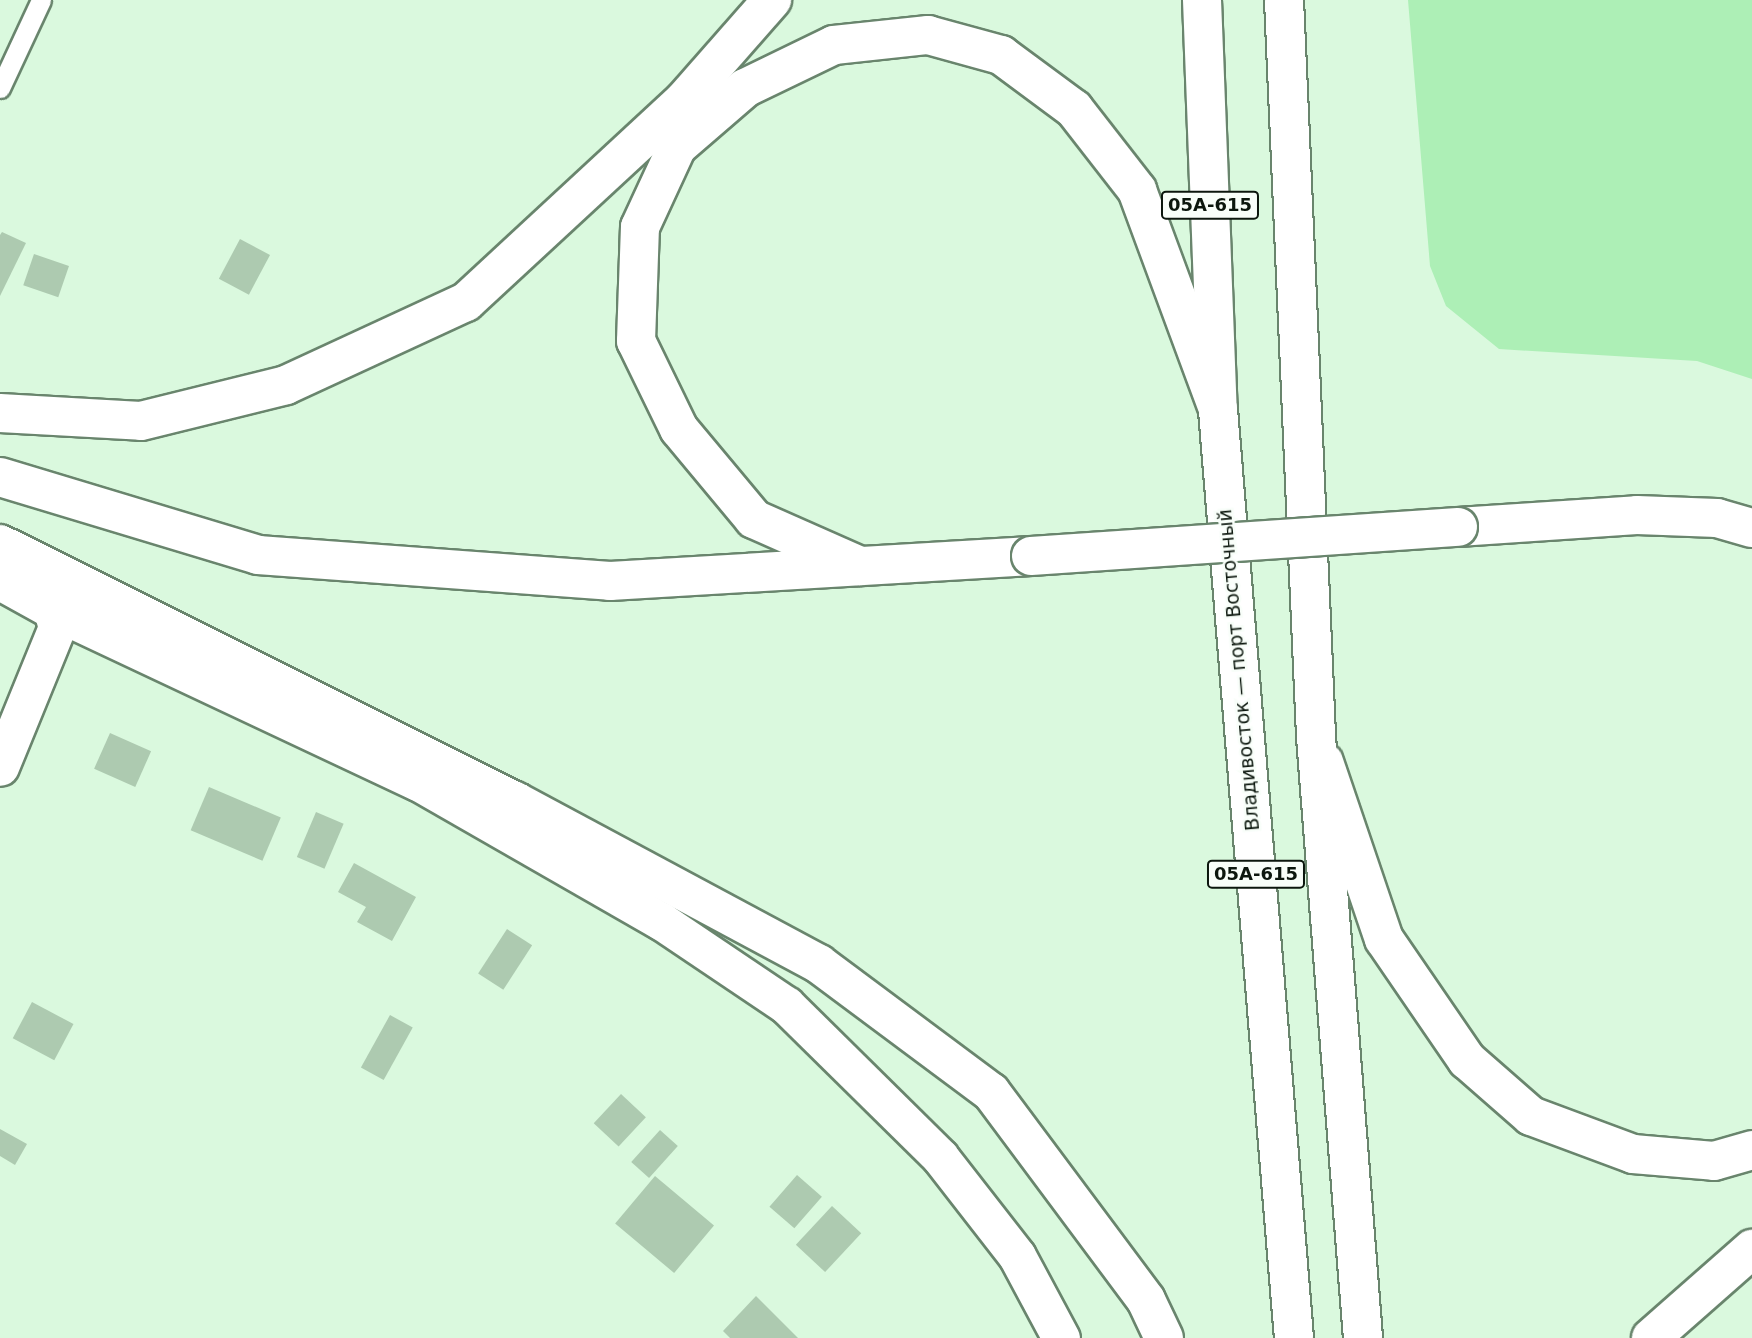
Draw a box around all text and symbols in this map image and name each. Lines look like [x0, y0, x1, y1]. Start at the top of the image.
road number: 05А-615 [1159, 190, 1261, 220]
street label: Владивосток — порт Восточный [1214, 508, 1264, 832]
road number: 05А-615 [1205, 860, 1307, 888]

